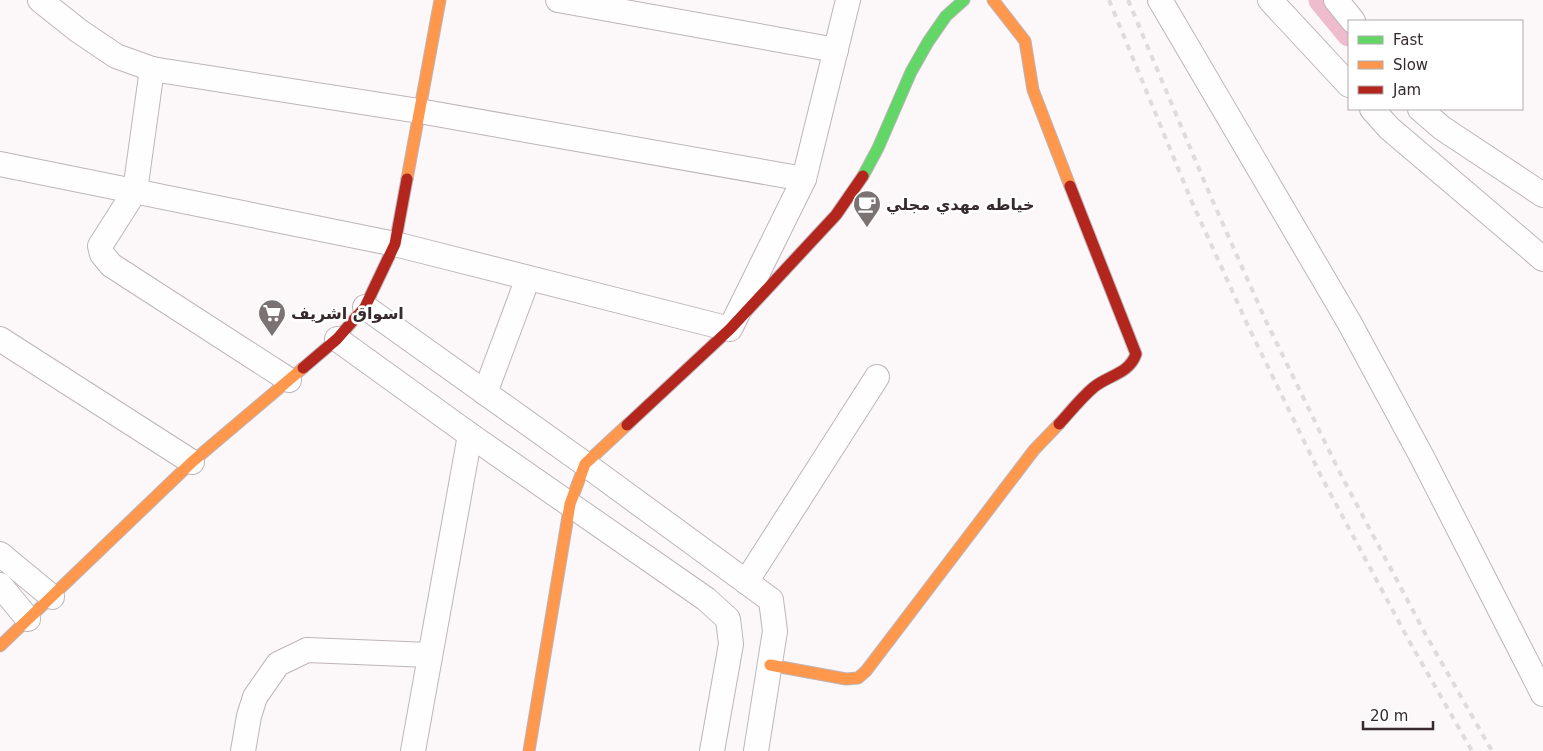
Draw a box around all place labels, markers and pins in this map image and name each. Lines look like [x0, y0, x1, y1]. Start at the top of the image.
cafe icon: خياطه مهدي مجلي [852, 189, 882, 228]
place label: خياطه مهدي مجلي [886, 195, 1035, 215]
supermarket icon: اسواق اشريف [257, 298, 287, 337]
place label: اسواق اشريف [291, 304, 404, 323]

